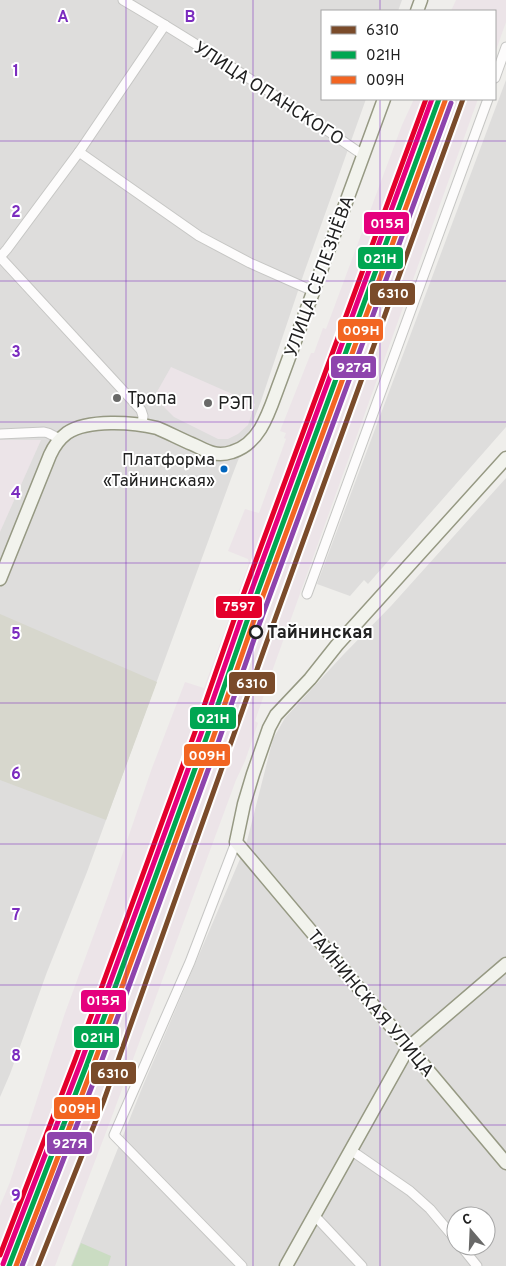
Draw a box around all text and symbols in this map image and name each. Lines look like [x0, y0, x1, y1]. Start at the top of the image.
text: A [57, 8, 69, 28]
text: B [184, 8, 196, 28]
legend [321, 10, 496, 100]
text: 6310 [366, 22, 399, 41]
street label: УЛИЦА ОПАНСКОГО [189, 37, 348, 151]
text: 021Н [366, 47, 401, 66]
text: 1 [13, 62, 19, 82]
text: 009Н [366, 72, 405, 91]
street label: УЛИЦА СЕЛЕЗНЁВА [279, 192, 360, 361]
text: 2 [11, 203, 21, 223]
line badge: 015Я [363, 211, 410, 235]
text: 015Я [370, 216, 404, 233]
line badge: 021Н [357, 246, 404, 270]
text: 021Н [363, 251, 397, 268]
line badge: 6310 [369, 282, 416, 306]
text: 6310 [377, 286, 409, 303]
line badge: 009Н [337, 318, 384, 342]
text: 009Н [342, 323, 380, 340]
text: 3 [11, 343, 21, 363]
line badge: 927Я [330, 355, 377, 379]
text: 927Я [337, 360, 371, 377]
place label: Тропа [127, 388, 176, 411]
marker: Тропа [111, 392, 123, 404]
place label: РЭП [218, 393, 253, 416]
marker: РЭП [202, 397, 214, 409]
place label: Платформа «Тайнинская» [103, 450, 215, 493]
marker: Платформа «Тайнинская» [219, 464, 229, 474]
text: 4 [11, 484, 21, 504]
line badge: 7597 [215, 595, 263, 619]
text: 7597 [223, 599, 255, 616]
place label: Тайнинская [267, 622, 373, 645]
text: 5 [11, 625, 21, 645]
marker: Тайнинская [249, 625, 263, 639]
line badge: 6310 [228, 671, 276, 695]
text: 6310 [236, 676, 268, 693]
line badge: 021Н [189, 706, 237, 730]
text: 021Н [196, 711, 230, 728]
line badge: 009Н [183, 743, 231, 767]
text: 009Н [188, 748, 226, 765]
text: 6 [11, 765, 21, 785]
text: 7 [12, 906, 20, 926]
street label: ТАЙНИНСКАЯ УЛИЦА [301, 924, 440, 1082]
line badge: 015Я [80, 989, 127, 1013]
text: 015Я [86, 993, 120, 1010]
line badge: 021Н [73, 1025, 120, 1049]
text: 021Н [80, 1030, 114, 1047]
text: 8 [11, 1047, 21, 1067]
line badge: 6310 [90, 1061, 137, 1085]
text: 6310 [97, 1066, 129, 1083]
line badge: 009Н [53, 1096, 101, 1120]
text: 009Н [58, 1101, 96, 1118]
line badge: 927Я [46, 1131, 93, 1155]
text: 927Я [53, 1136, 87, 1153]
text: 9 [11, 1187, 21, 1207]
north arrow [446, 1206, 496, 1256]
text: С [460, 1211, 474, 1230]

